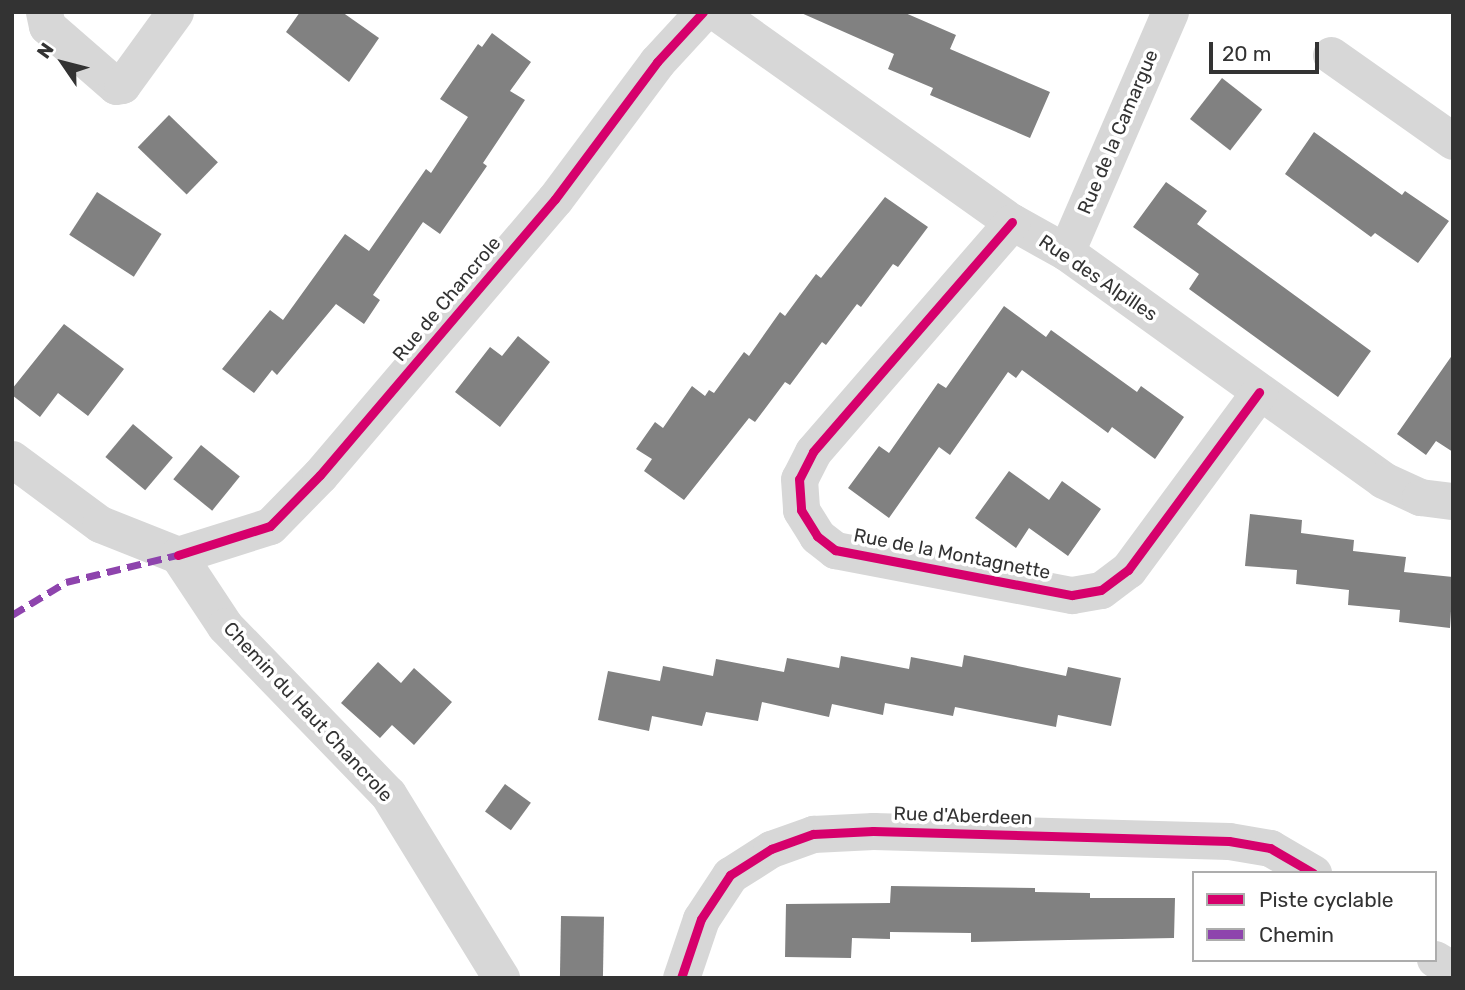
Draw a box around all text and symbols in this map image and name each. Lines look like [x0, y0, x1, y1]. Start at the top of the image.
north arrow [28, 28, 98, 98]
scale bar [1213, 28, 1323, 72]
text: N [32, 38, 59, 63]
text: 20 m [1222, 41, 1271, 66]
street label: Rue de la Camargue [1073, 46, 1163, 218]
street label: Rue des Alpilles [1034, 230, 1162, 326]
street label: Rue de Chancrole [388, 232, 506, 366]
street label: Rue de la Montagnette [852, 524, 1052, 584]
street label: Chemin du Haut Chancrole [219, 617, 397, 807]
street label: Rue d'Aberdeen [893, 802, 1033, 830]
legend [1192, 871, 1437, 962]
text: Piste cyclable [1259, 887, 1394, 912]
text: Chemin [1259, 922, 1334, 947]

